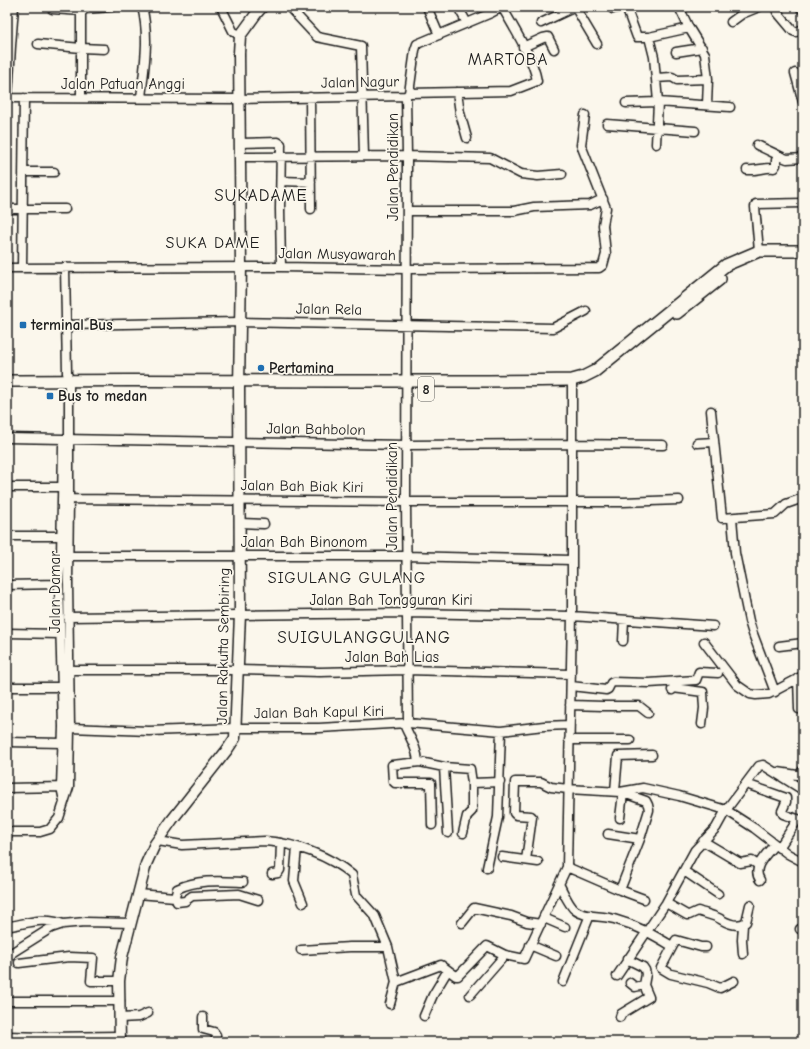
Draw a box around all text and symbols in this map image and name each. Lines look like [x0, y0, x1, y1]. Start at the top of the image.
district label: MARTOBA [468, 50, 548, 69]
street label: Jalan Nagur [321, 72, 399, 92]
street label: Jalan Patuan Anggi [61, 75, 185, 93]
street label: Jalan Pendidikan [384, 113, 402, 221]
district label: SUKADAME [214, 186, 308, 205]
district label: SUKA DAME [166, 234, 260, 252]
street label: Jalan Musyawarah [278, 244, 396, 264]
street label: Jalan Rela [296, 299, 362, 319]
place label: terminal Bus [30, 316, 113, 334]
marker: terminal Bus [18, 320, 28, 330]
place label: Pertamina [269, 359, 334, 377]
marker: Pertamina [256, 363, 266, 373]
road number: 8 [418, 377, 434, 401]
place label: Bus to medan [58, 387, 147, 405]
marker: Bus to medan [45, 391, 55, 401]
street label: Jalan Bahbolon [266, 419, 366, 439]
street label: Jalan Pendidikan [383, 442, 401, 550]
street label: Jalan Bah Biak Kiri [240, 476, 364, 496]
street label: Jalan Bah Binonom [241, 533, 367, 551]
street label: Jalan Damar [46, 551, 64, 633]
street label: Jalan Rakutta Sembiring [213, 568, 233, 724]
district label: SIGULANG GULANG [268, 569, 426, 587]
street label: Jalan Bah Tongguran Kiri [309, 591, 473, 609]
district label: SUIGULANGGULANG [277, 628, 451, 647]
street label: Jalan Bah Lias [345, 648, 439, 666]
street label: Jalan Bah Kapul Kiri [254, 702, 384, 722]

